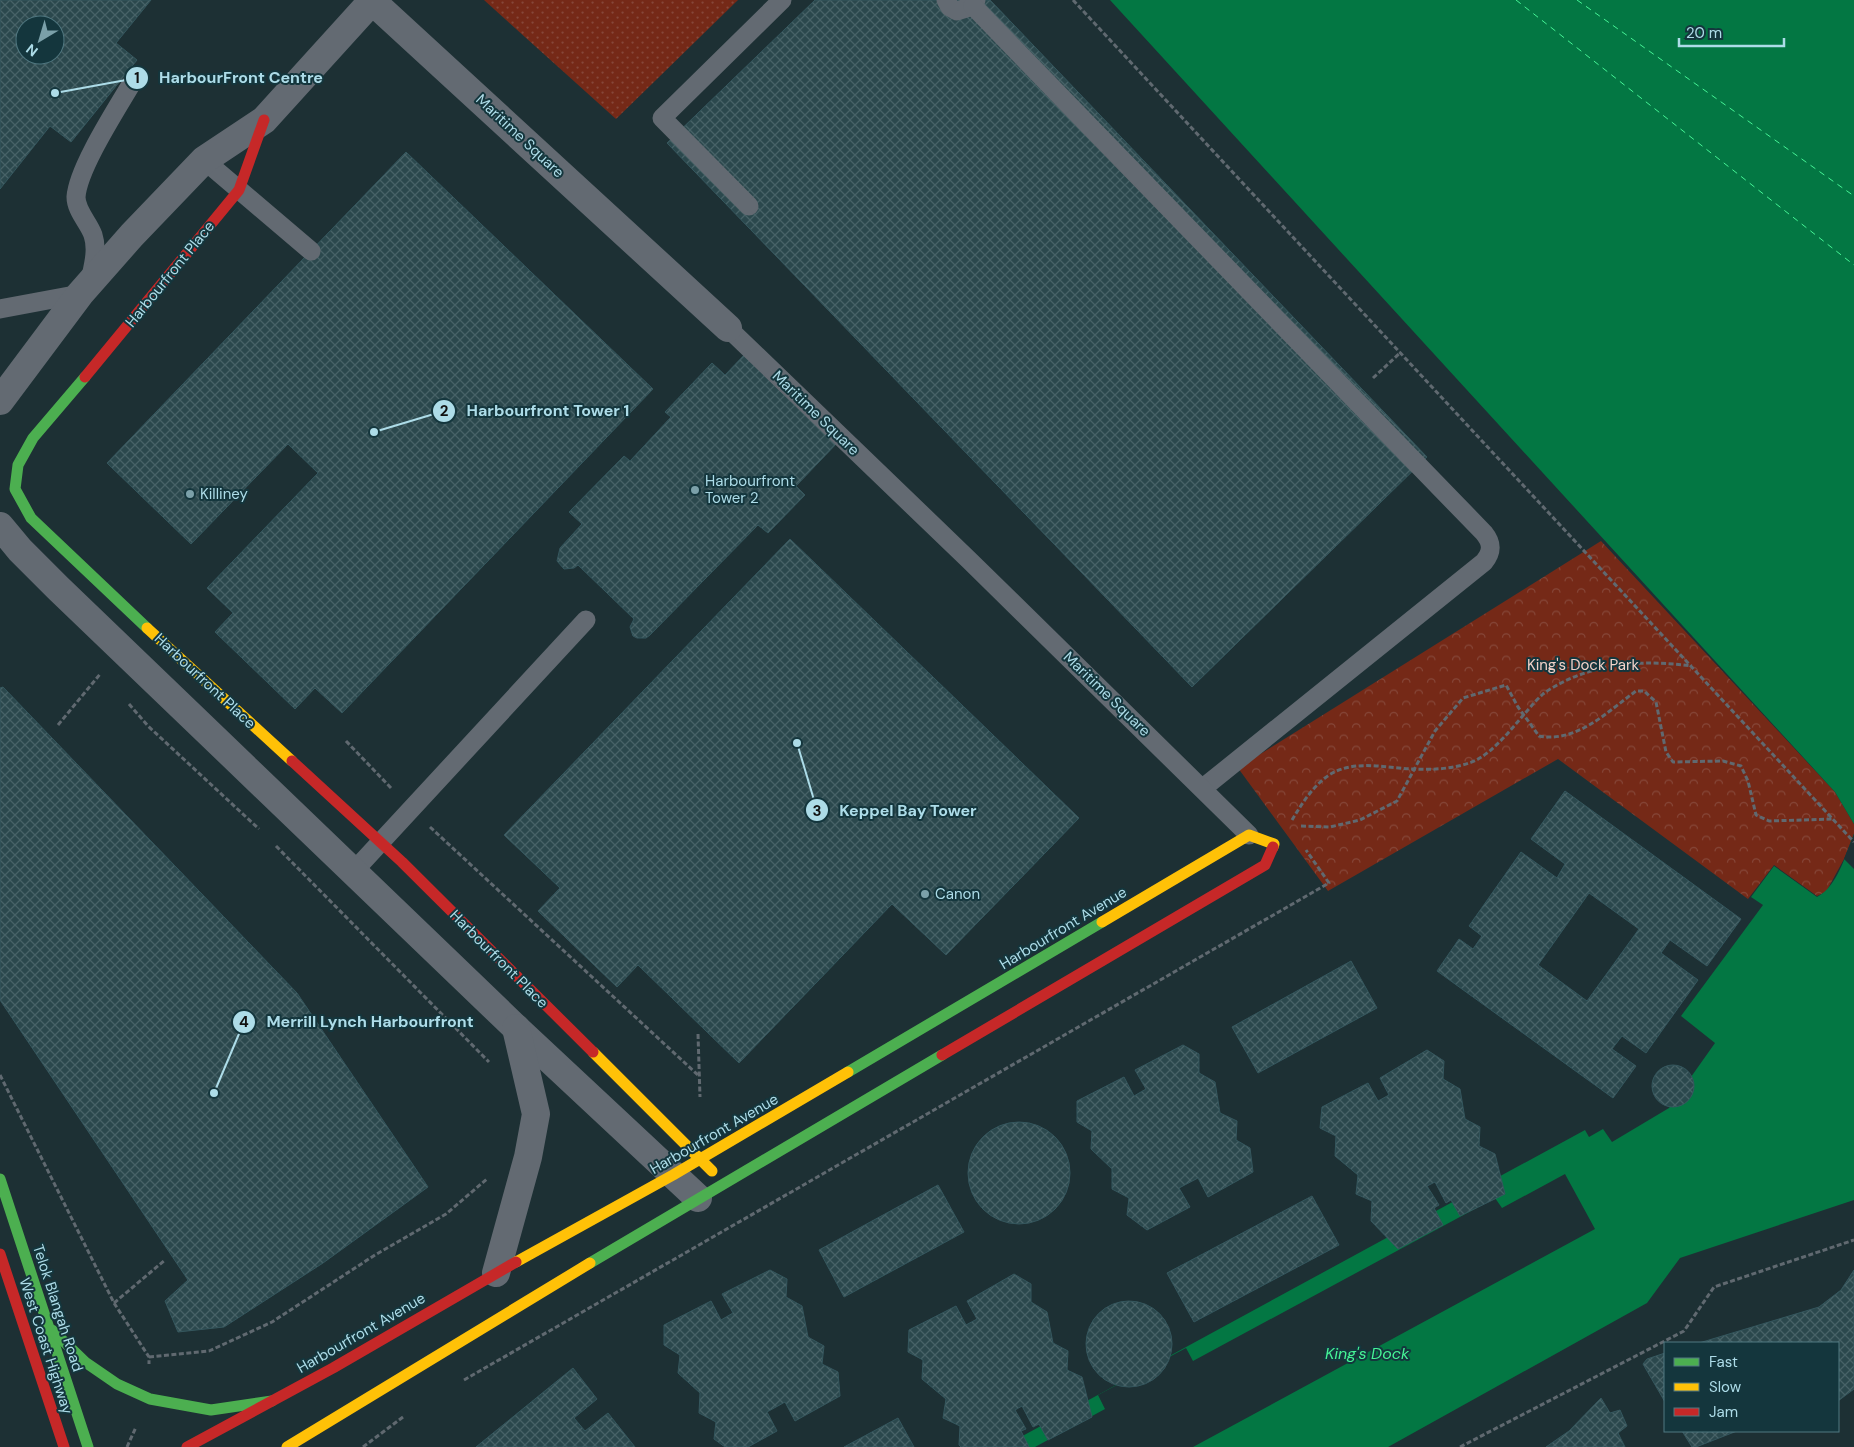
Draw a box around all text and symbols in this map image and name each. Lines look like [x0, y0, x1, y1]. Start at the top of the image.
north arrow [15, 15, 65, 65]
scale bar [1679, 15, 1784, 47]
text: 20 m [1686, 23, 1722, 43]
text: N [22, 40, 42, 60]
callout: HarbourFront Centre [124, 62, 333, 93]
text: HarbourFront Centre [159, 67, 323, 88]
text: 1 [134, 68, 140, 88]
street label: Maritime Square [472, 90, 568, 182]
street label: Harbourfront Place [121, 217, 219, 331]
street label: Maritime Square [768, 366, 864, 460]
callout: Harbourfront Tower 1 [431, 395, 639, 426]
text: Harbourfront Tower 1 [467, 400, 629, 421]
text: 2 [440, 401, 449, 421]
place label: Harbourfront Tower 2 [705, 471, 795, 508]
place label: Killiney [200, 484, 248, 504]
marker: Harbourfront Tower 2 [689, 484, 701, 496]
marker: Killiney [184, 488, 196, 500]
street label: Harbourfront Place [150, 629, 260, 733]
street label: Maritime Square [1059, 647, 1155, 741]
park label: King's Dock Park [1527, 655, 1640, 675]
callout: Keppel Bay Tower [804, 795, 987, 826]
text: Keppel Bay Tower [839, 800, 977, 821]
text: 3 [812, 801, 822, 821]
street label: Harbourfront Avenue [996, 882, 1130, 974]
place label: Canon [935, 884, 980, 904]
marker: Canon [919, 888, 931, 900]
street label: Harbourfront Place [445, 905, 553, 1013]
callout: Merrill Lynch Harbourfront [232, 1006, 484, 1037]
text: Merrill Lynch Harbourfront [266, 1011, 474, 1032]
text: 4 [239, 1012, 249, 1032]
street label: Harbourfront Avenue [646, 1089, 782, 1179]
street label: Telok Blangah Road [28, 1242, 88, 1374]
street label: West Coast Highway [14, 1275, 78, 1417]
street label: Harbourfront Avenue [293, 1288, 429, 1378]
legend [1664, 1342, 1839, 1432]
water label: King's Dock [1325, 1343, 1410, 1364]
text: Fast [1709, 1352, 1738, 1372]
text: Slow [1709, 1377, 1742, 1397]
text: Jam [1709, 1402, 1738, 1422]

